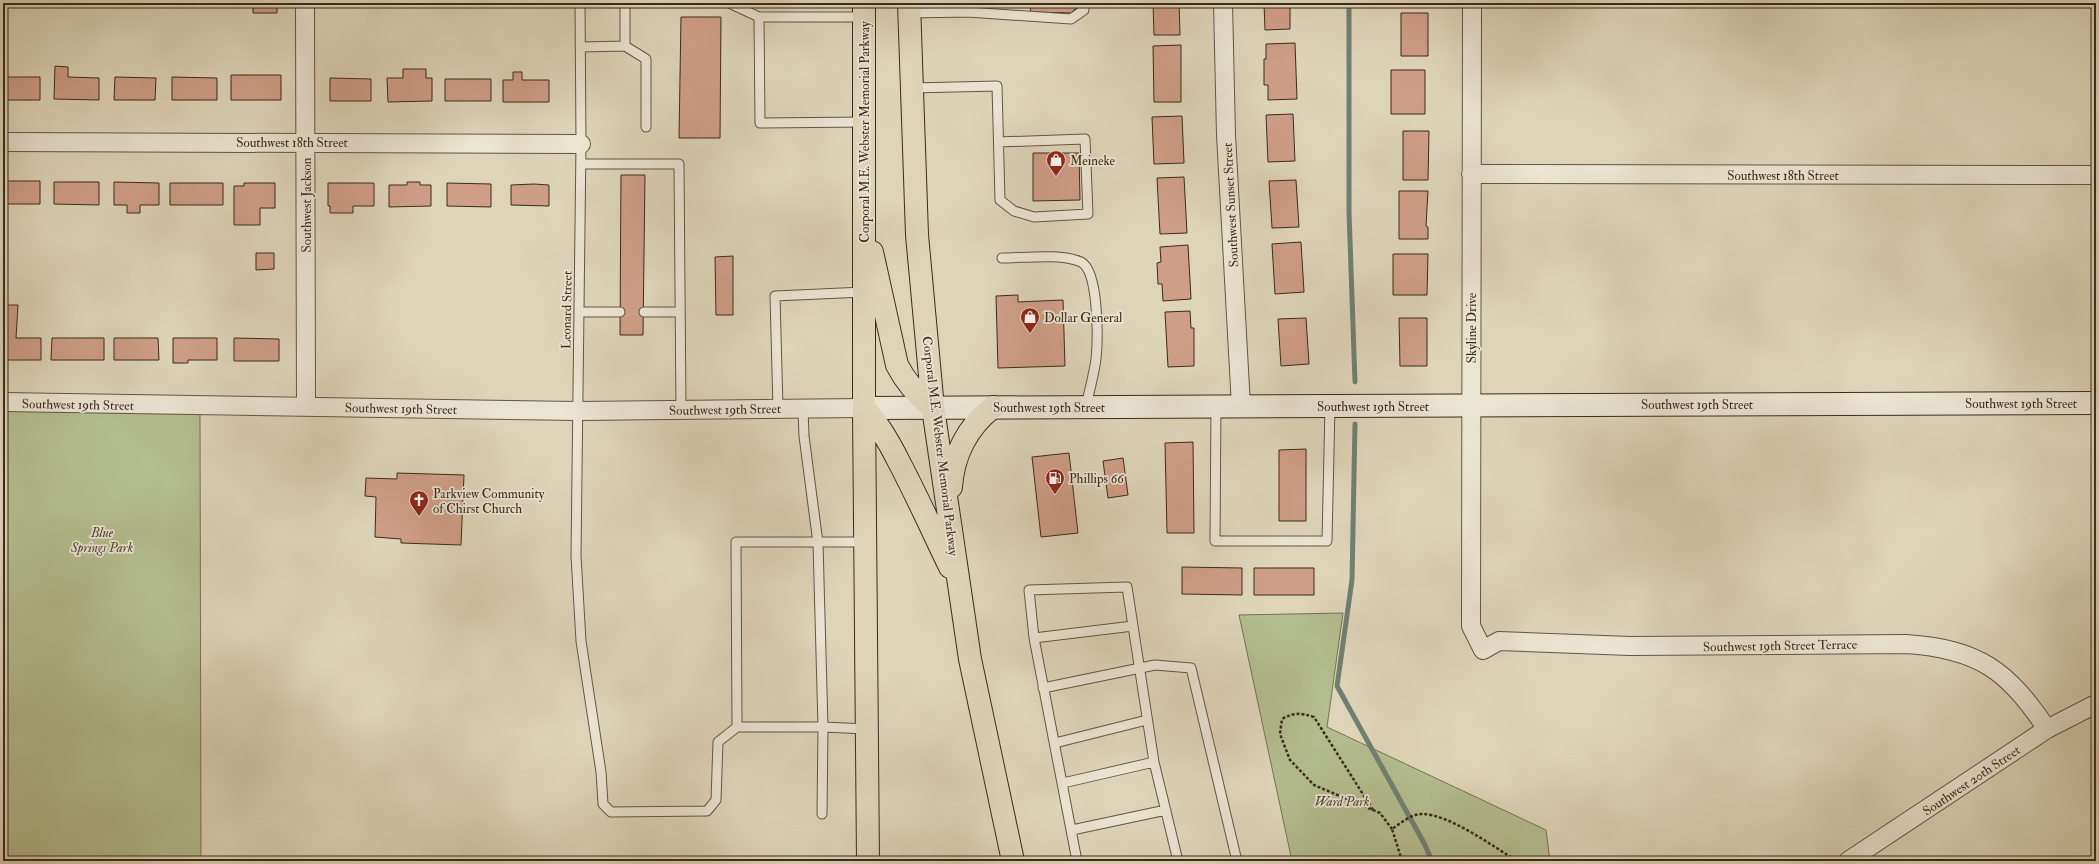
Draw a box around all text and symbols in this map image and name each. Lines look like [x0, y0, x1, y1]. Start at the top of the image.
street label: Corporal M.E. Webster Memorial Parkway [857, 21, 874, 243]
street label: Southwest 18th Street [236, 135, 348, 151]
street label: Southwest Sunset Street [1220, 142, 1242, 268]
shop icon: Meineke [1045, 149, 1067, 177]
place label: Meineke [1070, 153, 1115, 169]
street label: Southwest Jackson [299, 157, 315, 252]
street label: Southwest 18th Street [1727, 168, 1839, 184]
street label: Leonard Street [558, 271, 576, 349]
street label: Skyline Drive [1464, 292, 1481, 363]
shop icon: Dollar General [1019, 306, 1041, 334]
place label: Dollar General [1044, 310, 1123, 326]
street label: Corporal M.E. Webster Memorial Parkway [918, 335, 961, 557]
street label: Southwest 19th Street [22, 396, 134, 414]
street label: Southwest 19th Street [1965, 396, 2077, 412]
street label: Southwest 19th Street [1641, 397, 1753, 413]
street label: Southwest 19th Street [1317, 399, 1429, 415]
street label: Southwest 19th Street [345, 400, 457, 418]
street label: Southwest 19th Street [993, 400, 1105, 416]
street label: Southwest 19th Street [669, 401, 781, 419]
fuel station icon: Phillips 66 [1044, 467, 1066, 495]
place label: Phillips 66 [1069, 471, 1125, 488]
place label: Parkview Community of Chirst Church [433, 486, 545, 517]
church icon: Parkview Community of Chirst Church [408, 489, 430, 517]
park label: Blue Springs Park [70, 525, 133, 556]
street label: Southwest 19th Street Terrace [1703, 637, 1858, 655]
street label: Southwest 20th Street [1920, 742, 2023, 819]
park label: Ward Park [1315, 794, 1369, 810]

